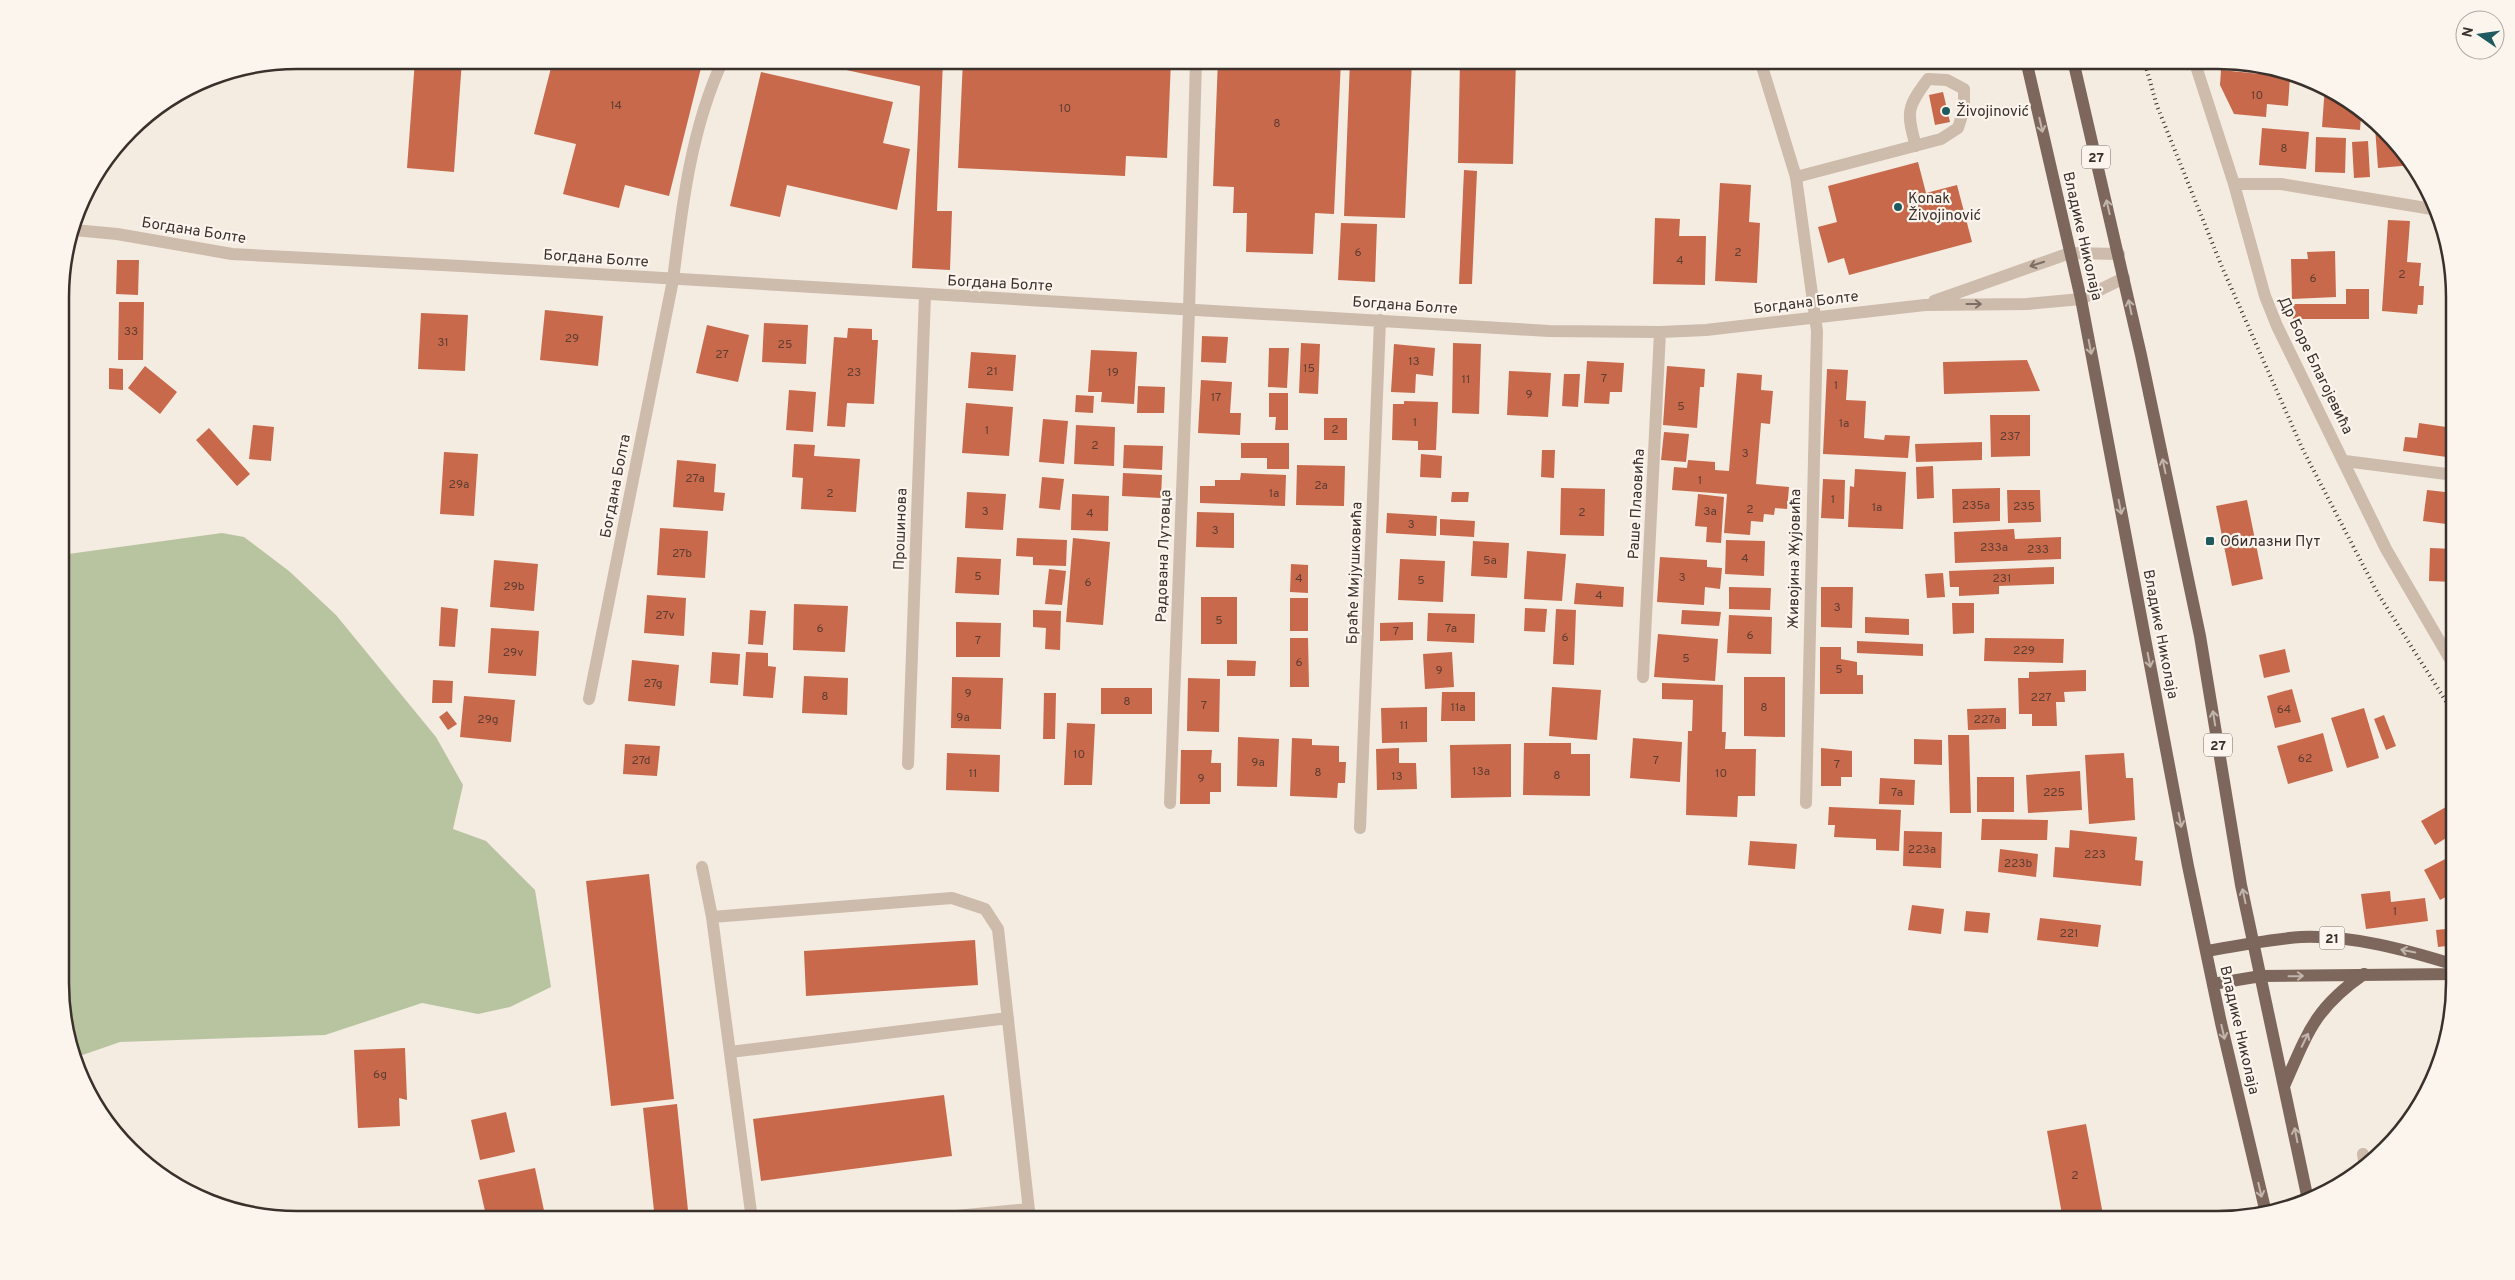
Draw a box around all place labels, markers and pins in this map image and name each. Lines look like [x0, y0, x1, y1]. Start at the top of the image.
place label: Živojinović [1956, 102, 2030, 122]
marker: Živojinović [1940, 105, 1952, 117]
place label: Konak Živojinović [1908, 190, 1982, 226]
marker: Konak Živojinović [1892, 201, 1904, 213]
place label: Обилазни Пут [2220, 533, 2321, 552]
marker: Обилазни Пут [2204, 535, 2216, 547]

